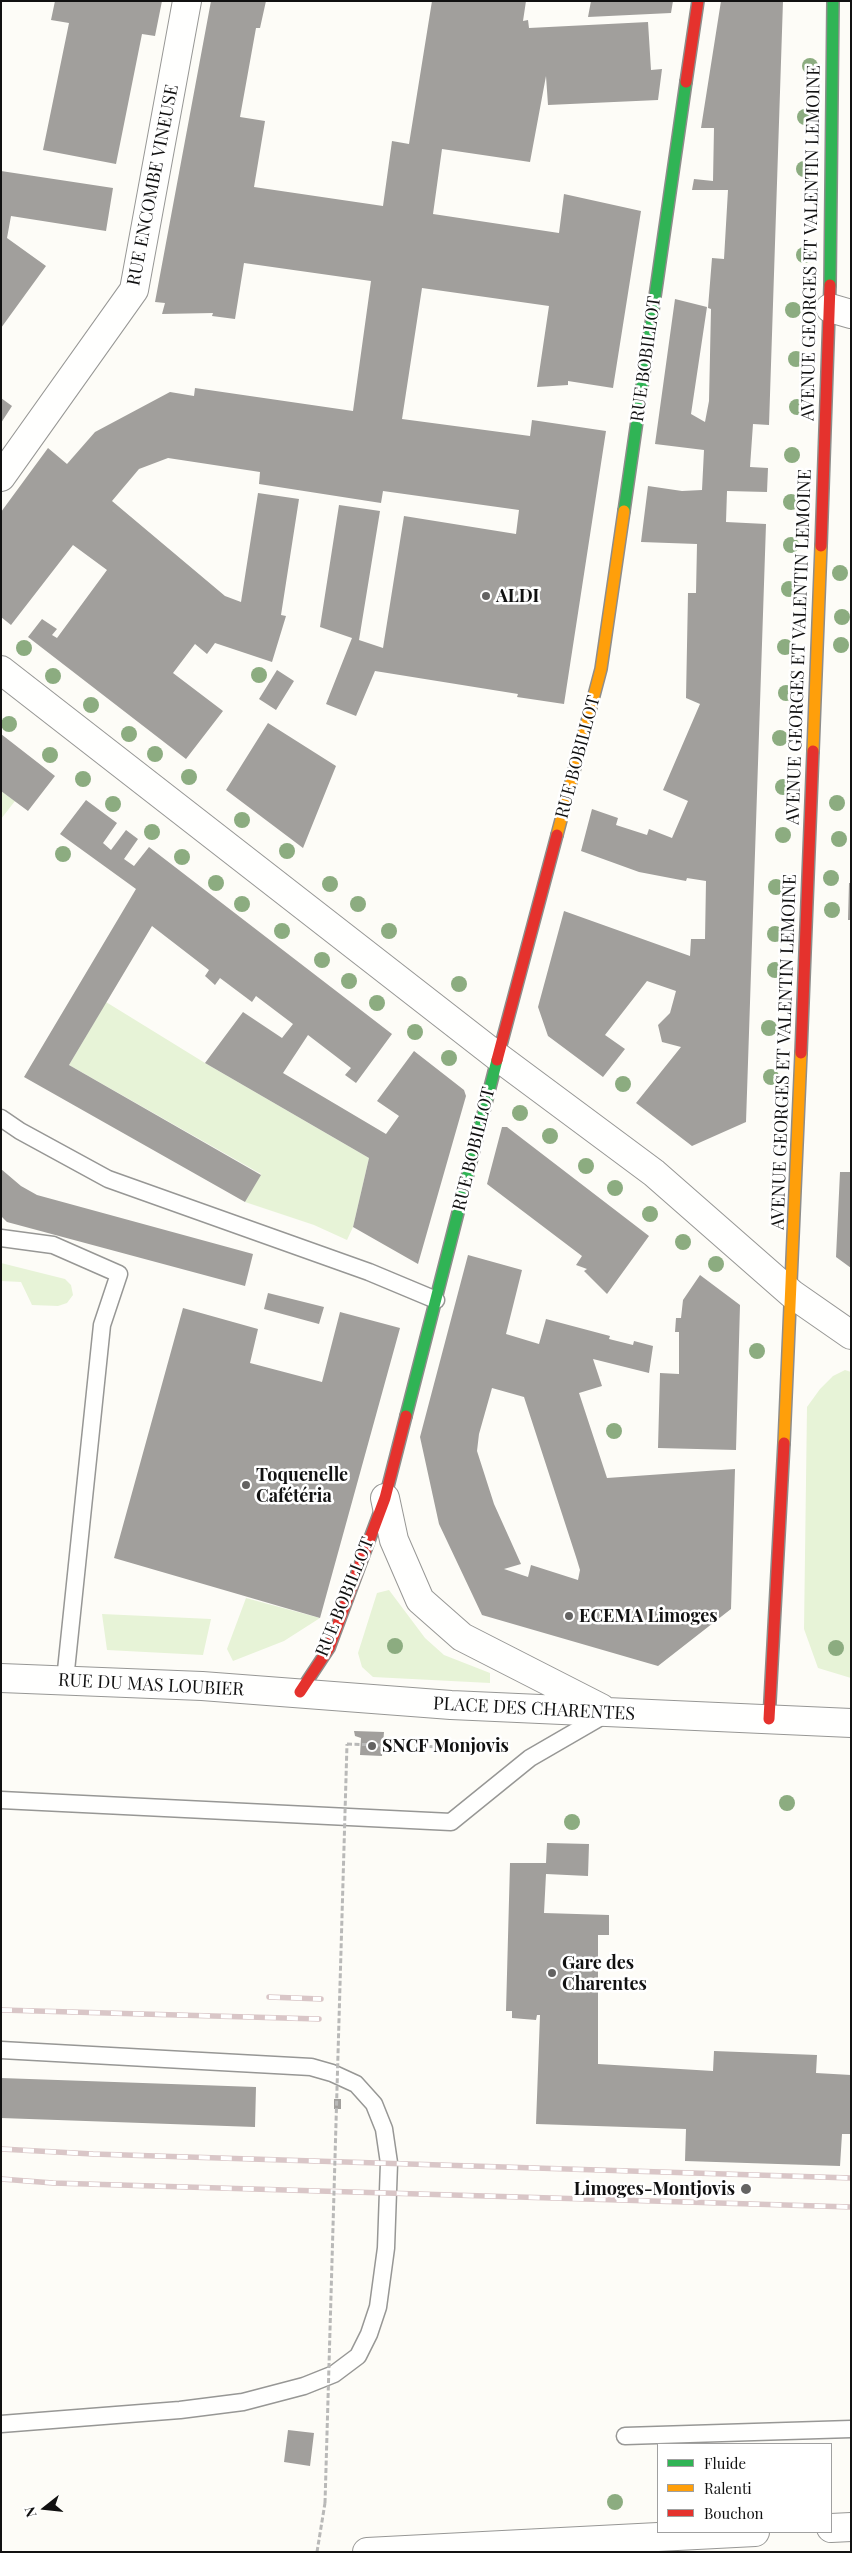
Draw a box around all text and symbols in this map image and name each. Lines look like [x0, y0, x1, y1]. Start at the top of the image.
street label: AVENUE GEORGES ET VALENTIN LEMOINE [797, 65, 825, 421]
street label: RUE ENCOMBE VINEUSE [123, 82, 183, 288]
street label: RUE BOBILLOT [626, 295, 666, 423]
street label: AVENUE GEORGES ET VALENTIN LEMOINE [782, 469, 816, 825]
place label: ALDI [496, 585, 539, 607]
marker: ALDI [480, 590, 492, 602]
street label: RUE BOBILLOT [551, 693, 605, 821]
street label: AVENUE GEORGES ET VALENTIN LEMOINE [767, 874, 801, 1230]
street label: RUE BOBILLOT [448, 1085, 500, 1213]
place label: Toquenelle Cafétéria [256, 1464, 348, 1506]
marker: Toquenelle Cafétéria [240, 1479, 252, 1491]
street label: RUE BOBILLOT [311, 1534, 379, 1660]
place label: ECEMA Limoges [579, 1605, 718, 1627]
marker: ECEMA Limoges [563, 1610, 575, 1622]
street label: RUE DU MAS LOUBIER [58, 1669, 244, 1701]
street label: PLACE DES CHARENTES [432, 1693, 636, 1725]
place label: SNCF Monjovis [382, 1735, 509, 1757]
marker: SNCF Monjovis [366, 1740, 378, 1752]
place label: Gare des Charentes [562, 1952, 647, 1995]
marker: Gare des Charentes [546, 1967, 558, 1979]
place label: Limoges-Montjovis [574, 2178, 735, 2200]
marker: Limoges-Montjovis [739, 2182, 753, 2196]
legend [657, 2443, 832, 2533]
text: Fluide [704, 2453, 746, 2473]
text: Ralenti [704, 2478, 752, 2498]
north arrow [20, 2483, 70, 2533]
text: Bouchon [704, 2503, 764, 2523]
text: N [20, 2505, 41, 2520]

